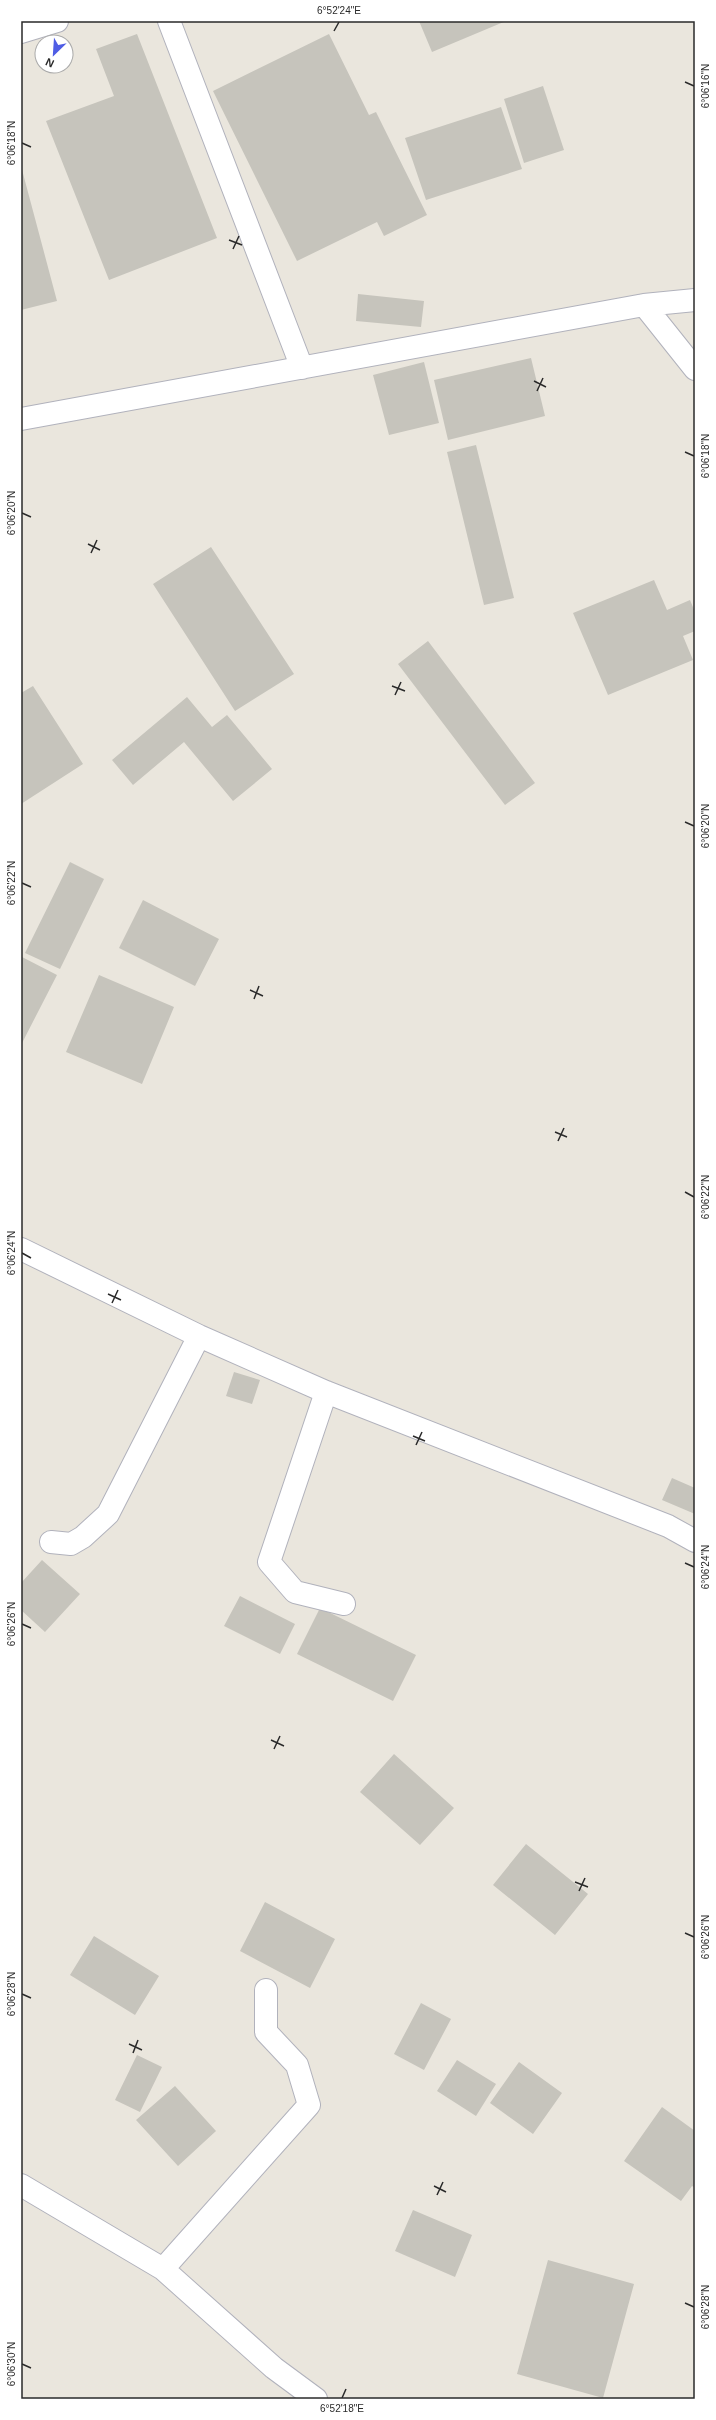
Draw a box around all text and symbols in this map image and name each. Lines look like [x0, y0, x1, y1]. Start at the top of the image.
text: 6°52'24"E [317, 5, 361, 16]
north arrow [34, 34, 74, 74]
text: N [44, 56, 56, 70]
text: 6°06'16"N [700, 64, 711, 108]
text: 6°06'18"N [6, 121, 17, 165]
text: 6°06'18"N [700, 434, 711, 478]
text: 6°06'20"N [6, 491, 17, 535]
text: 6°06'20"N [700, 804, 711, 848]
text: 6°06'22"N [6, 861, 17, 905]
text: 6°06'22"N [700, 1175, 711, 1219]
text: 6°06'24"N [6, 1231, 17, 1275]
text: 6°06'24"N [700, 1545, 711, 1589]
text: 6°06'26"N [6, 1602, 17, 1646]
text: 6°06'26"N [700, 1915, 711, 1959]
text: 6°06'28"N [6, 1972, 17, 2016]
text: 6°06'28"N [700, 2285, 711, 2329]
text: 6°06'30"N [6, 2342, 17, 2386]
text: 6°52'18"E [320, 2403, 364, 2414]

